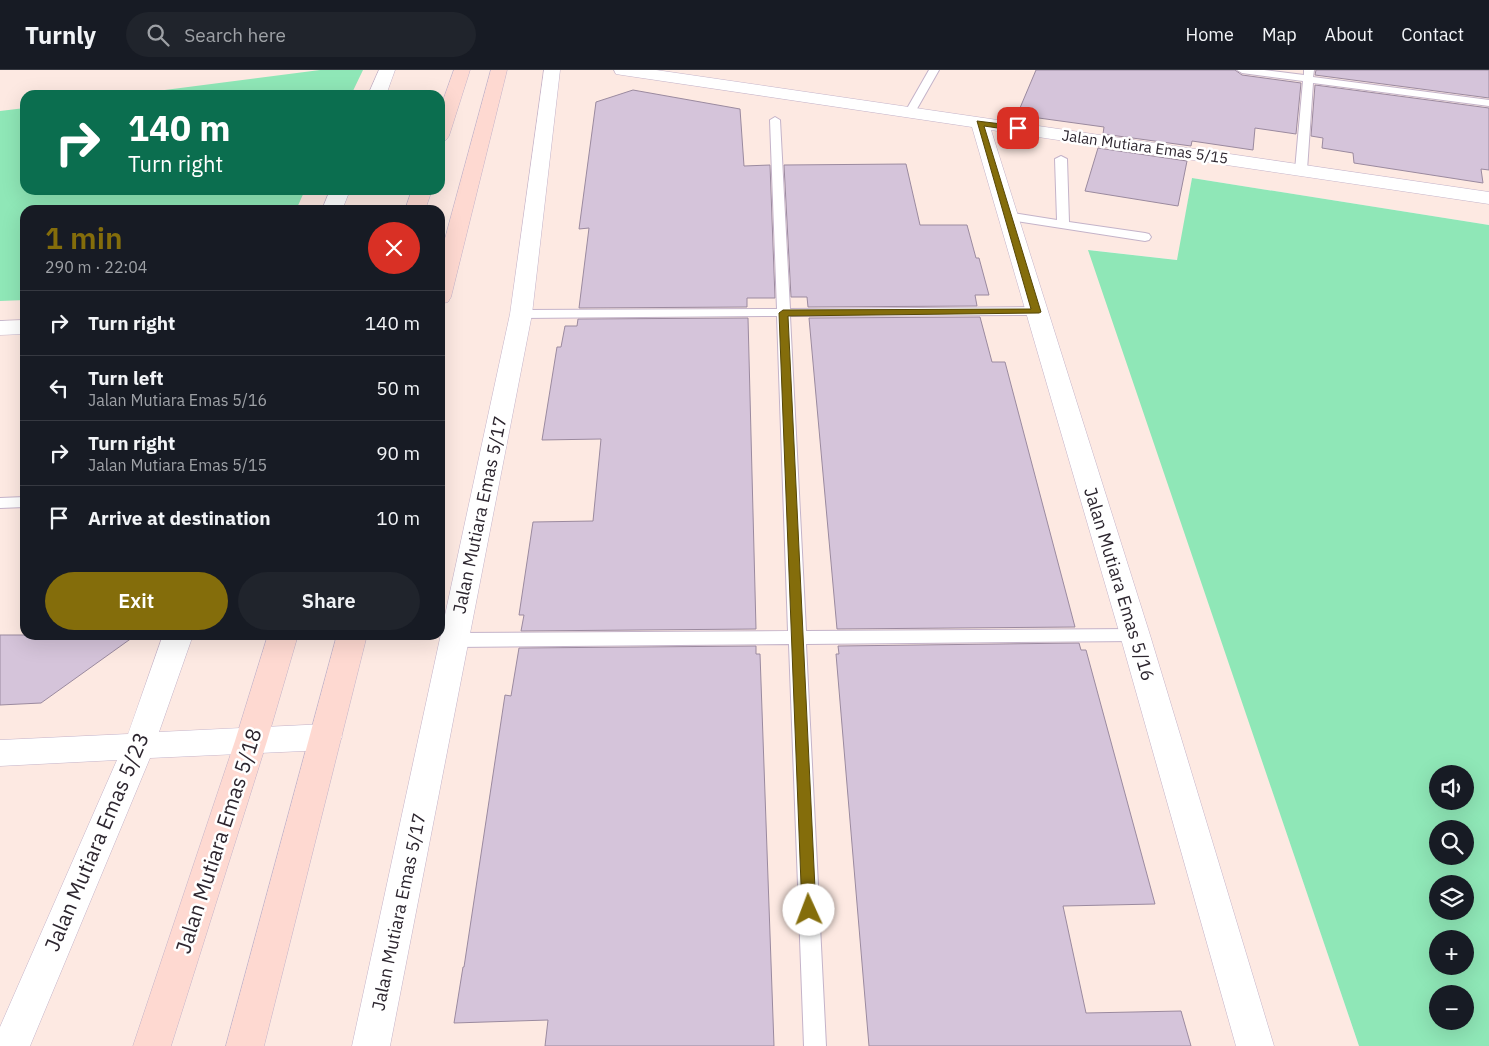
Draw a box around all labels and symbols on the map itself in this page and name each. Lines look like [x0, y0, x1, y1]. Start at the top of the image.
pin [997, 107, 1039, 149]
street label: Jalan Mutiara Emas 5/15 [1061, 125, 1230, 168]
street label: Jalan Mutiara Emas 5/17 [447, 414, 512, 616]
street label: Jalan Mutiara Emas 5/16 [1079, 484, 1160, 684]
street label: Jalan Mutiara Emas 5/18 [168, 725, 268, 957]
street label: Jalan Mutiara Emas 5/23 [37, 728, 155, 955]
street label: Jalan Mutiara Emas 5/17 [366, 811, 431, 1013]
position arrow [782, 883, 834, 935]

